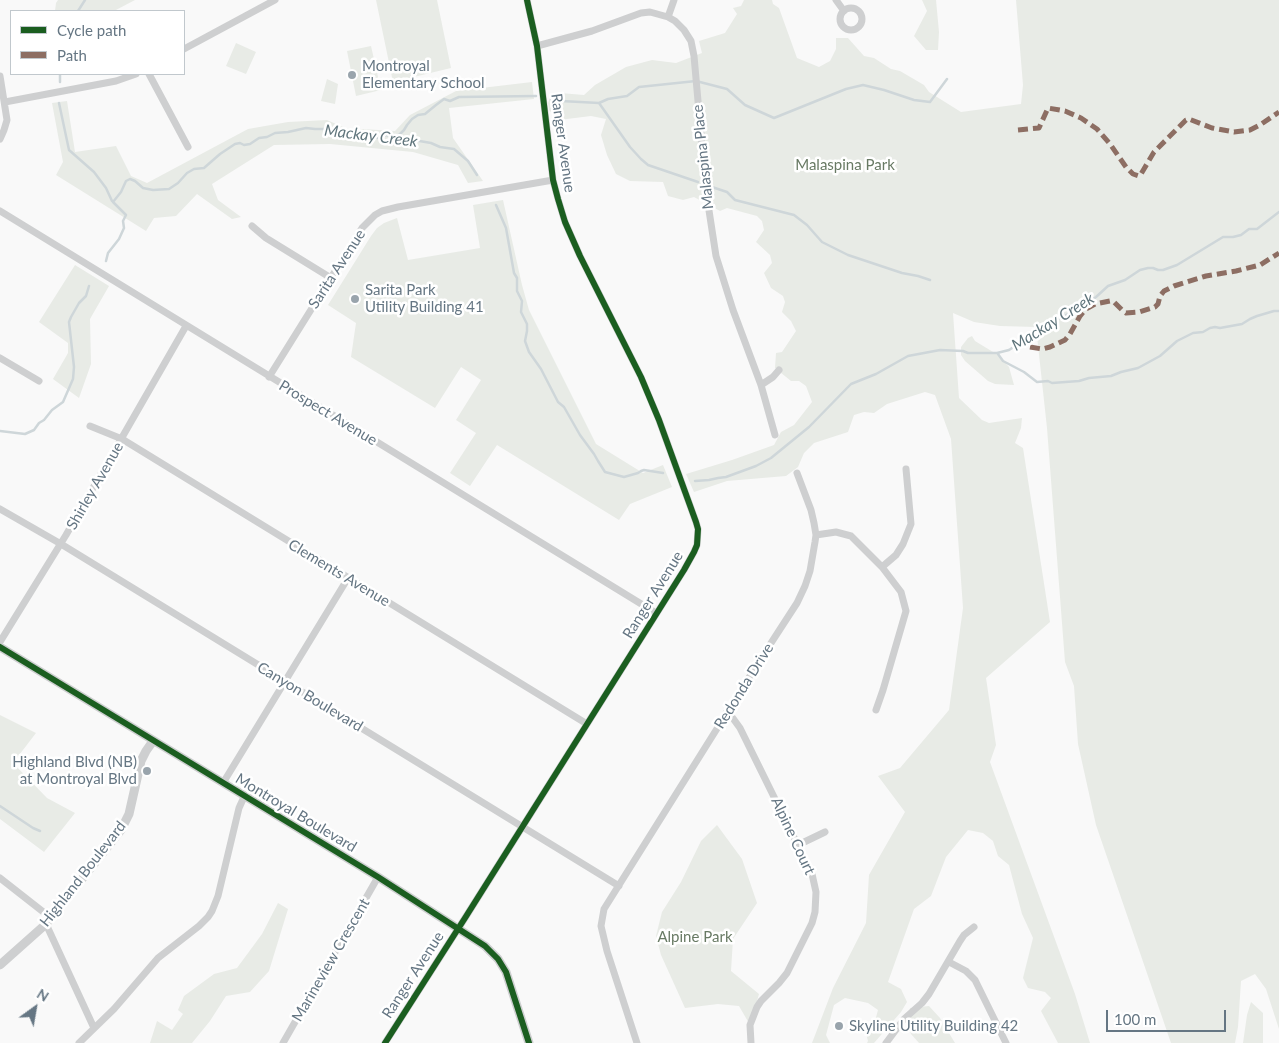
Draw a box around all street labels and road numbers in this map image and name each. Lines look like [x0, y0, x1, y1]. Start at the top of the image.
street label: Ranger Avenue [547, 92, 579, 194]
street label: Malaspina Place [689, 104, 717, 210]
street label: Sarita Avenue [305, 226, 369, 312]
street label: Prospect Avenue [276, 377, 380, 449]
street label: Shirley Avenue [63, 439, 127, 533]
street label: Clements Avenue [285, 536, 393, 610]
street label: Ranger Avenue [619, 548, 687, 642]
street label: Redonda Drive [711, 640, 777, 732]
street label: Canyon Boulevard [254, 658, 366, 736]
street label: Montroyal Boulevard [232, 770, 360, 856]
street label: Alpine Court [767, 794, 819, 878]
street label: Highland Boulevard [36, 818, 130, 930]
street label: Marineview Crescent [288, 895, 374, 1025]
street label: Ranger Avenue [378, 928, 448, 1022]

